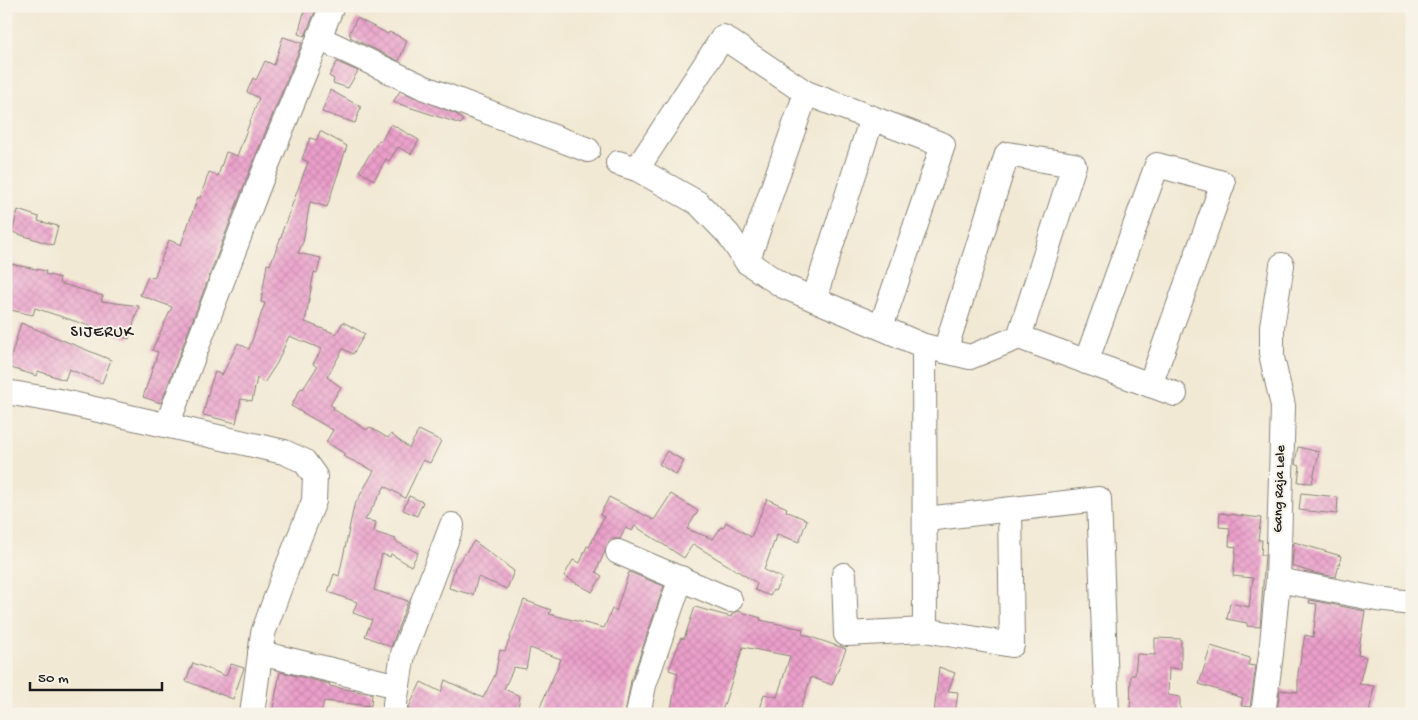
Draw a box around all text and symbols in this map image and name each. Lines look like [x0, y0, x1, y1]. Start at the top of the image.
district label: SIJERUK [70, 324, 135, 343]
street label: Gang Raja Lele [1270, 444, 1290, 533]
scale bar [30, 660, 162, 692]
text: 50 m [38, 670, 69, 688]

